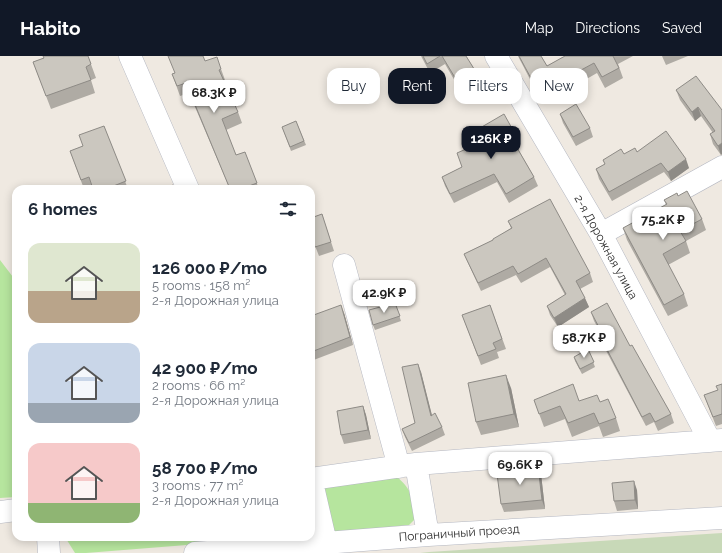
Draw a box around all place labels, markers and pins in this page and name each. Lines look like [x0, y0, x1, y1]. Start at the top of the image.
pin: 68.3K ₽ [177, 80, 251, 114]
pin: 126K ₽ [458, 126, 524, 160]
pin: 75.2K ₽ [626, 207, 700, 241]
pin: 42.9K ₽ [347, 280, 421, 314]
pin: 58.7K ₽ [547, 325, 621, 359]
pin: 69.6K ₽ [483, 452, 557, 486]

